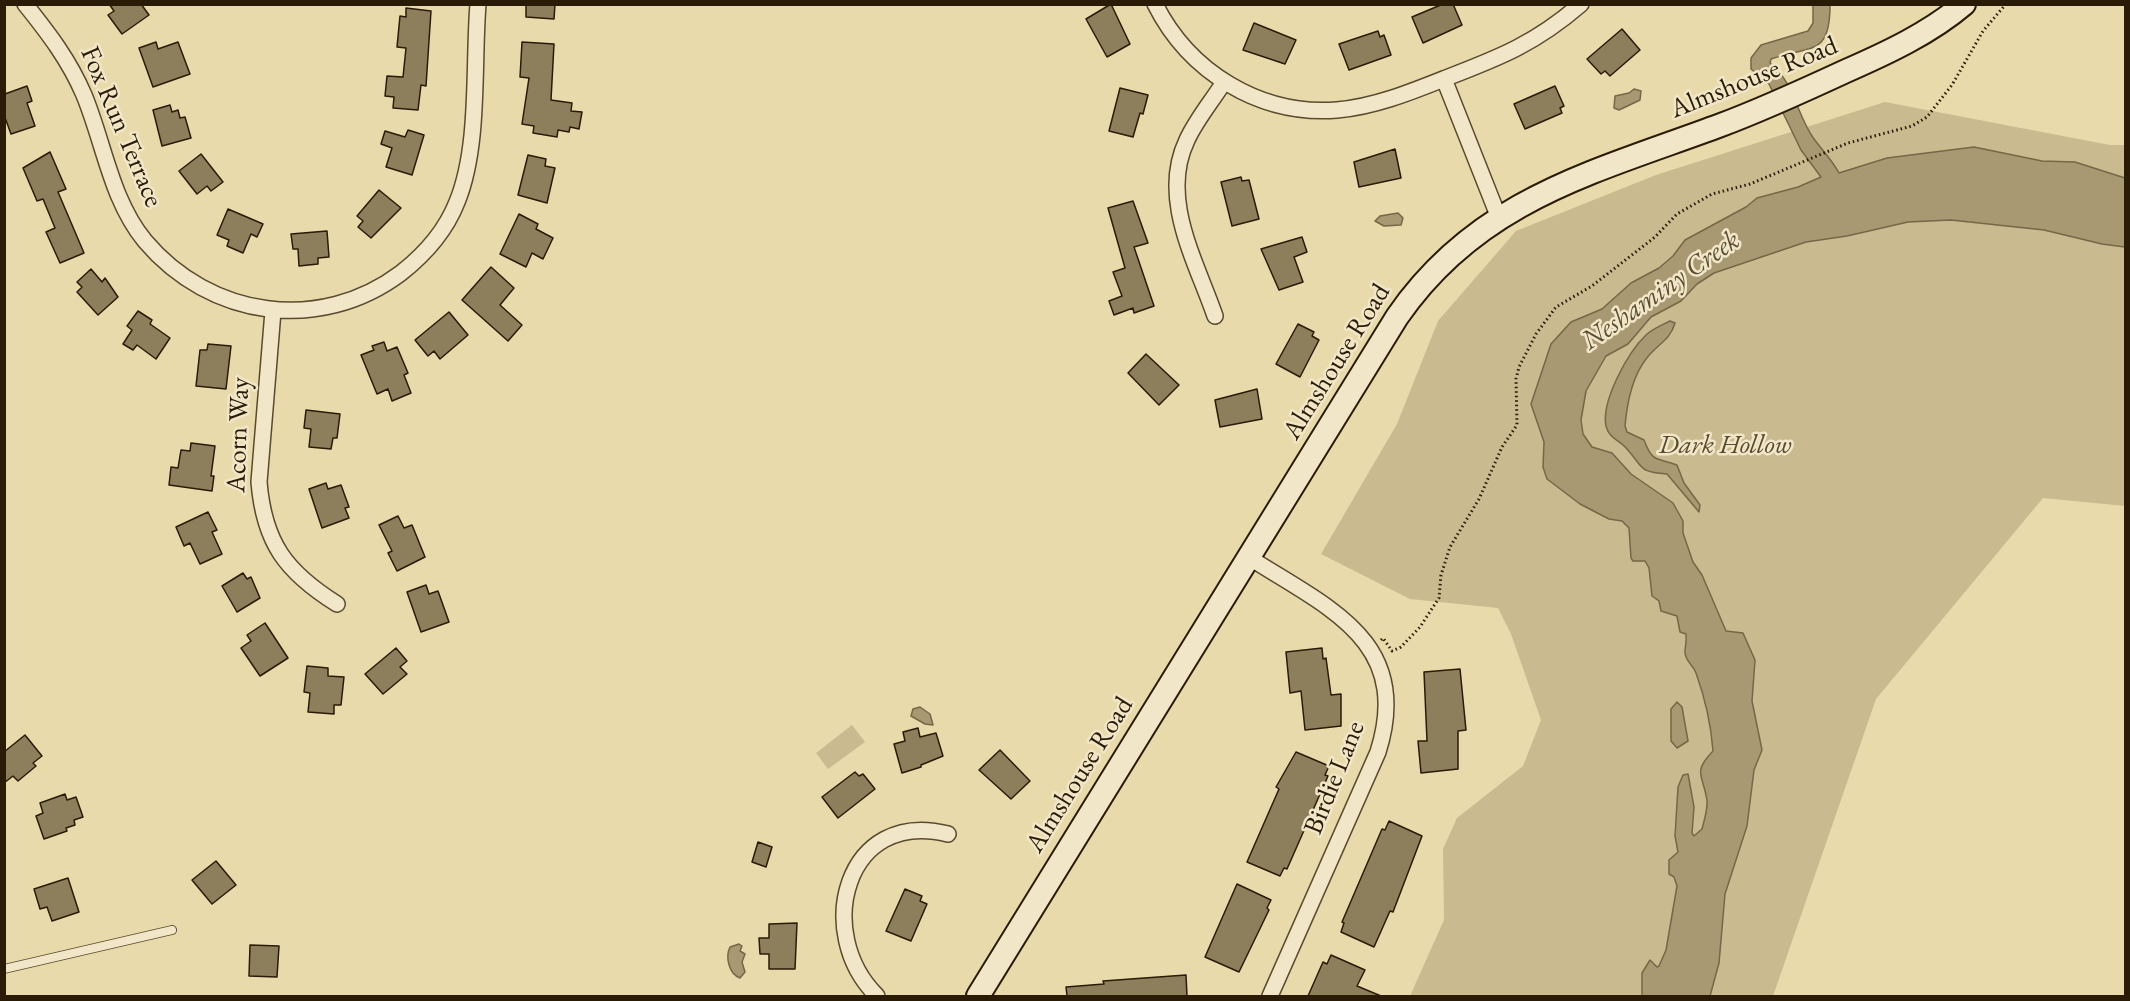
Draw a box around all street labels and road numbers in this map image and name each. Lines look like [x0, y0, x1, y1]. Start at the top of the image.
street label: Almshouse Road [1666, 30, 1842, 126]
street label: Fox Run Terrace [73, 42, 169, 212]
street label: Almshouse Road [1276, 278, 1398, 446]
street label: Acorn Way [221, 377, 257, 493]
street label: Almshouse Road [1019, 691, 1141, 859]
street label: Birdie Lane [1298, 717, 1372, 839]

